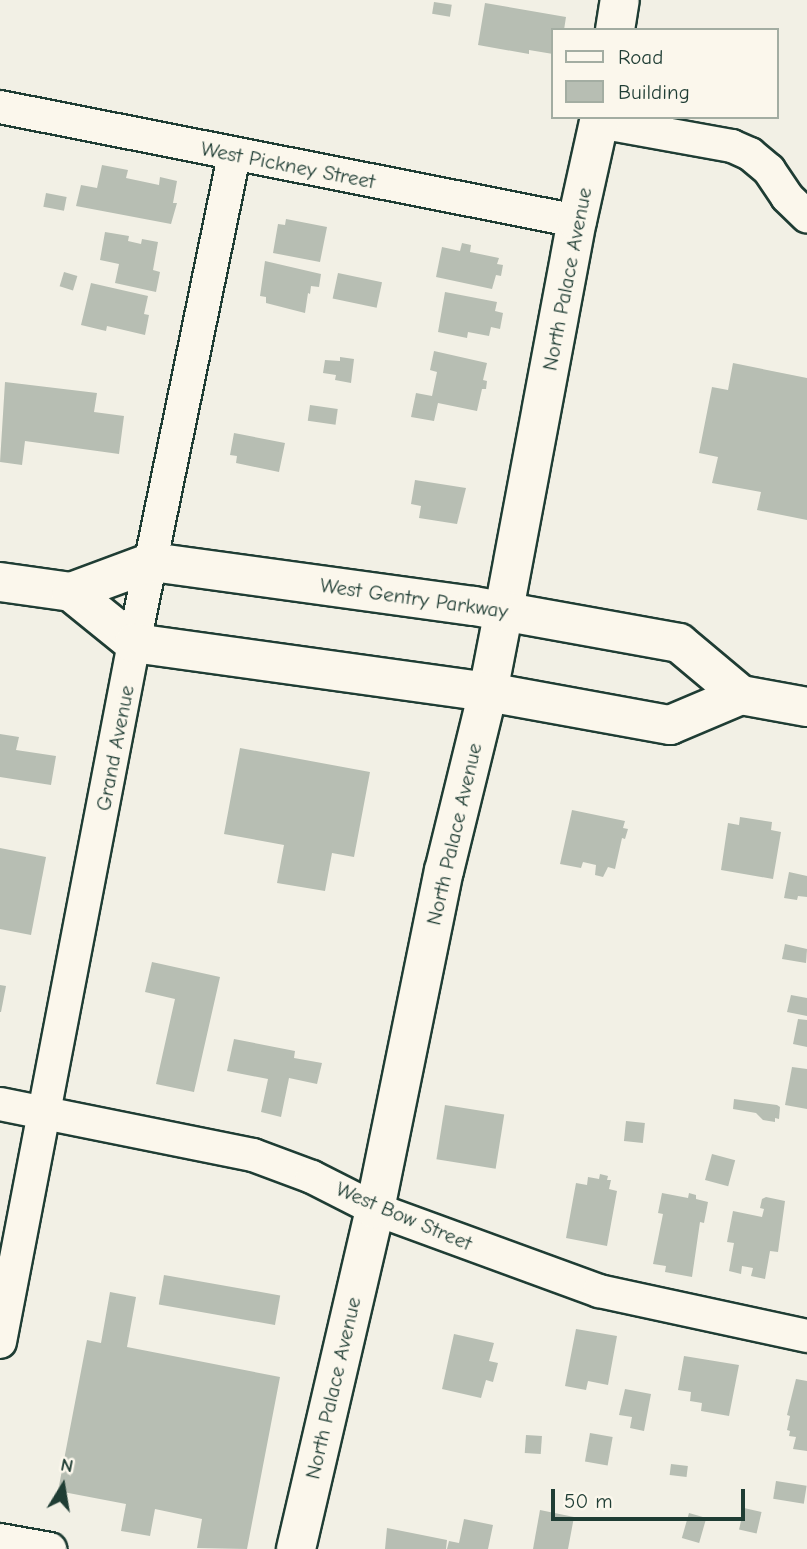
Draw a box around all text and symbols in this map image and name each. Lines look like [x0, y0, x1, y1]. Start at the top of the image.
legend [552, 28, 779, 119]
text: Road [618, 45, 663, 69]
text: Building [618, 80, 690, 104]
street label: West Pickney Street [199, 136, 377, 194]
street label: North Palace Avenue [537, 185, 597, 373]
street label: West Gentry Parkway [318, 572, 510, 624]
street label: Grand Avenue [90, 683, 140, 813]
street label: North Palace Avenue [421, 740, 487, 928]
street label: West Bow Street [332, 1176, 476, 1256]
street label: North Palace Avenue [300, 1294, 366, 1482]
north arrow [28, 1451, 98, 1521]
text: N [59, 1453, 75, 1477]
scale bar [555, 1476, 749, 1520]
text: 50 m [564, 1489, 613, 1513]

